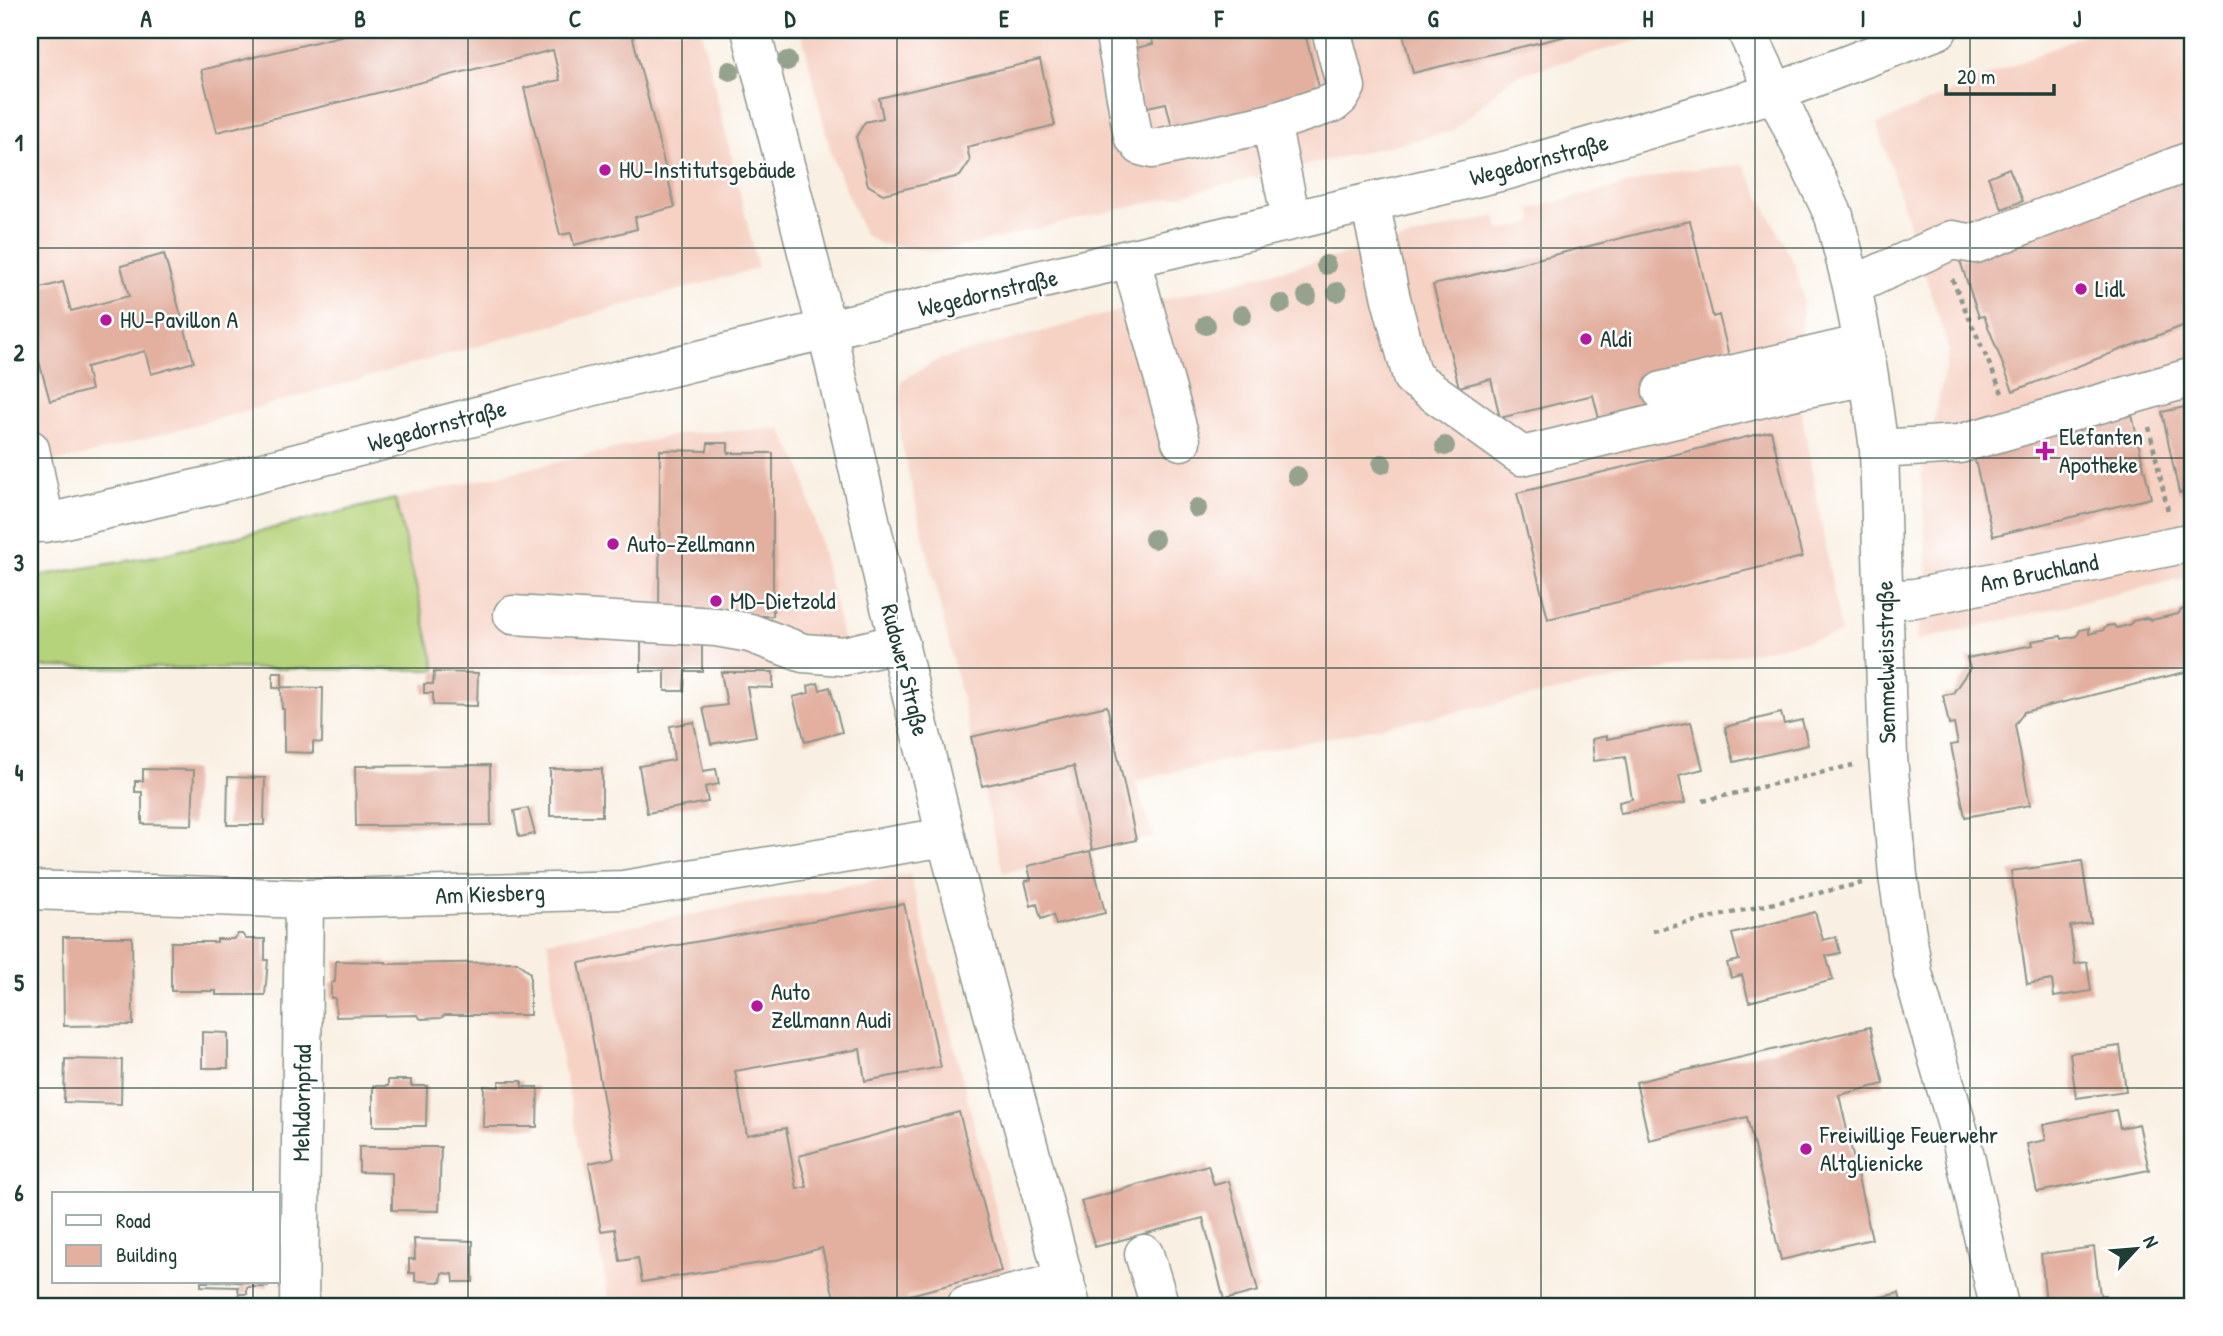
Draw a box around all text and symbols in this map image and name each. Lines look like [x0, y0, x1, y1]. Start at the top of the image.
text: A [140, 3, 152, 34]
text: B [354, 3, 366, 34]
text: C [569, 3, 581, 34]
text: D [785, 3, 797, 34]
text: E [999, 3, 1010, 34]
text: F [1214, 3, 1225, 34]
text: G [1427, 3, 1439, 34]
text: H [1643, 3, 1654, 34]
text: I [1860, 3, 1866, 34]
text: J [2073, 3, 2082, 34]
scale bar [1946, 52, 2055, 96]
text: 20 m [1957, 62, 1995, 91]
street label: Wegedornstraße [1466, 125, 1612, 193]
text: 1 [15, 127, 23, 158]
place label: HU-Institutsgebäude [619, 153, 796, 185]
marker: HU-Institutsgebäude [597, 162, 613, 178]
street label: Wegedornstraße [915, 260, 1061, 324]
place label: Lidl [2095, 272, 2126, 304]
marker: Lidl [2073, 281, 2089, 297]
place label: HU-Pavillon A [120, 303, 238, 335]
marker: HU-Pavillon A [98, 312, 114, 328]
place label: Aldi [1600, 322, 1633, 354]
marker: Aldi [1578, 331, 1594, 347]
text: 2 [14, 337, 25, 368]
street label: Wegedornstraße [364, 391, 510, 459]
place label: Elefanten Apotheke [2059, 420, 2143, 480]
marker: Elefanten Apotheke [2037, 443, 2053, 459]
place label: Auto-Zellmann [627, 527, 755, 559]
marker: Auto-Zellmann [605, 536, 621, 552]
street label: Am Bruchland [1977, 545, 2101, 599]
text: 3 [14, 547, 24, 578]
street label: Semmelweisstraße [1868, 580, 1902, 744]
place label: MD-Dietzold [730, 584, 836, 616]
marker: MD-Dietzold [708, 593, 724, 609]
street label: Rudower Straße [874, 600, 938, 740]
text: 4 [15, 757, 24, 788]
street label: Am Kiesberg [435, 875, 545, 911]
text: 5 [14, 967, 24, 998]
place label: Auto Zellmann Audi [771, 975, 892, 1035]
marker: Auto Zellmann Audi [749, 998, 765, 1014]
street label: Mehldornpfad [284, 1044, 318, 1162]
place label: Freiwillige Feuerwehr Altglienicke [1819, 1118, 1998, 1178]
marker: Freiwillige Feuerwehr Altglienicke [1798, 1141, 1814, 1157]
text: 6 [14, 1177, 24, 1208]
legend [52, 1192, 280, 1284]
text: Road [116, 1206, 150, 1235]
north arrow [2100, 1214, 2170, 1284]
text: N [2137, 1231, 2165, 1252]
text: Building [116, 1240, 177, 1269]

